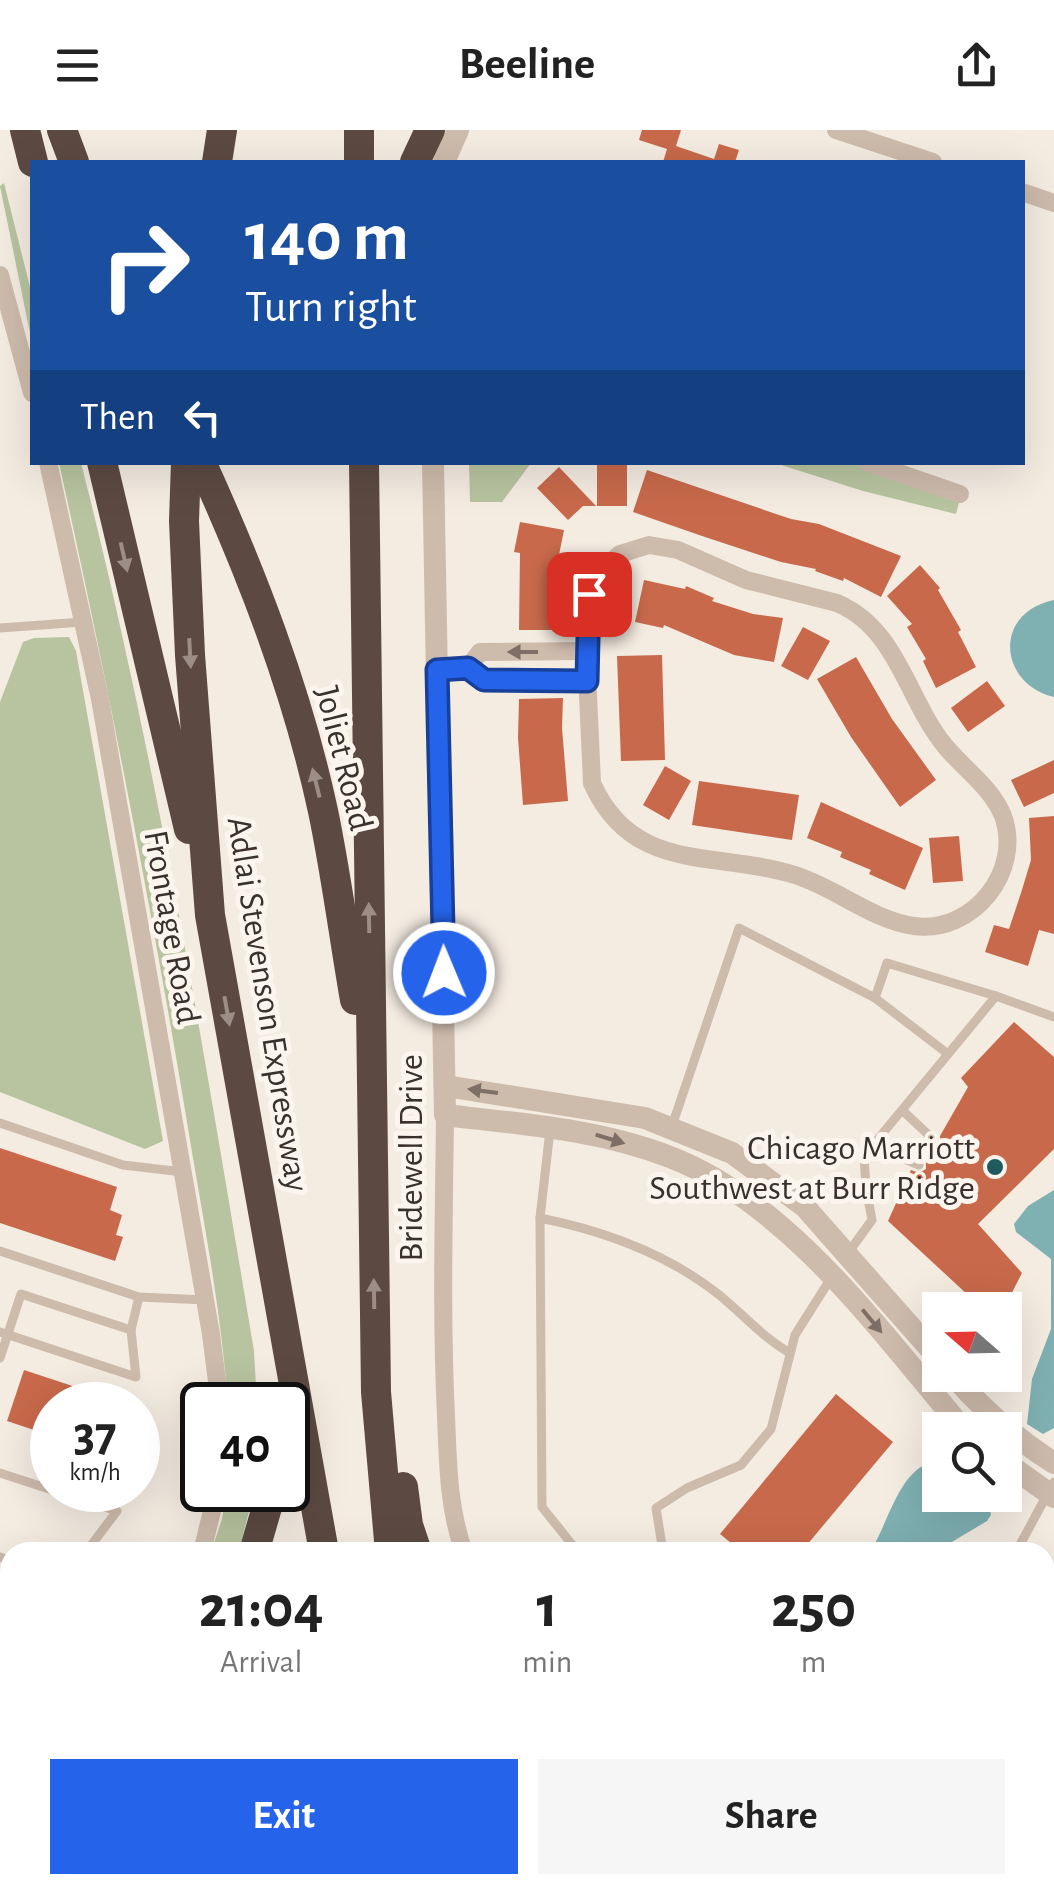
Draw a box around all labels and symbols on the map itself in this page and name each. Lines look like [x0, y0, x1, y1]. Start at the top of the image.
one-way arrow [117, 542, 132, 573]
pin [547, 552, 632, 637]
one-way arrow [182, 638, 198, 670]
one-way arrow [506, 644, 538, 660]
street label: Joliet Road [309, 683, 378, 834]
one-way arrow [307, 767, 323, 798]
street label: Adlai Stevenson Expressway [221, 814, 314, 1194]
street label: Frontage Road [137, 828, 206, 1027]
one-way arrow [361, 901, 377, 933]
position arrow [392, 921, 496, 1025]
one-way arrow [220, 996, 235, 1027]
street label: Bridewell Drive [394, 1054, 429, 1262]
one-way arrow [467, 1083, 499, 1099]
place label: Chicago Marriott Southwest at Burr Ridge [649, 1131, 975, 1206]
one-way arrow [596, 1132, 626, 1147]
marker: Chicago Marriott Southwest at Burr Ridge [984, 1156, 1006, 1178]
one-way arrow [366, 1278, 382, 1310]
north arrow [922, 1292, 1022, 1392]
one-way arrow [860, 1308, 882, 1333]
speed limit sign: 40 [180, 1382, 310, 1512]

